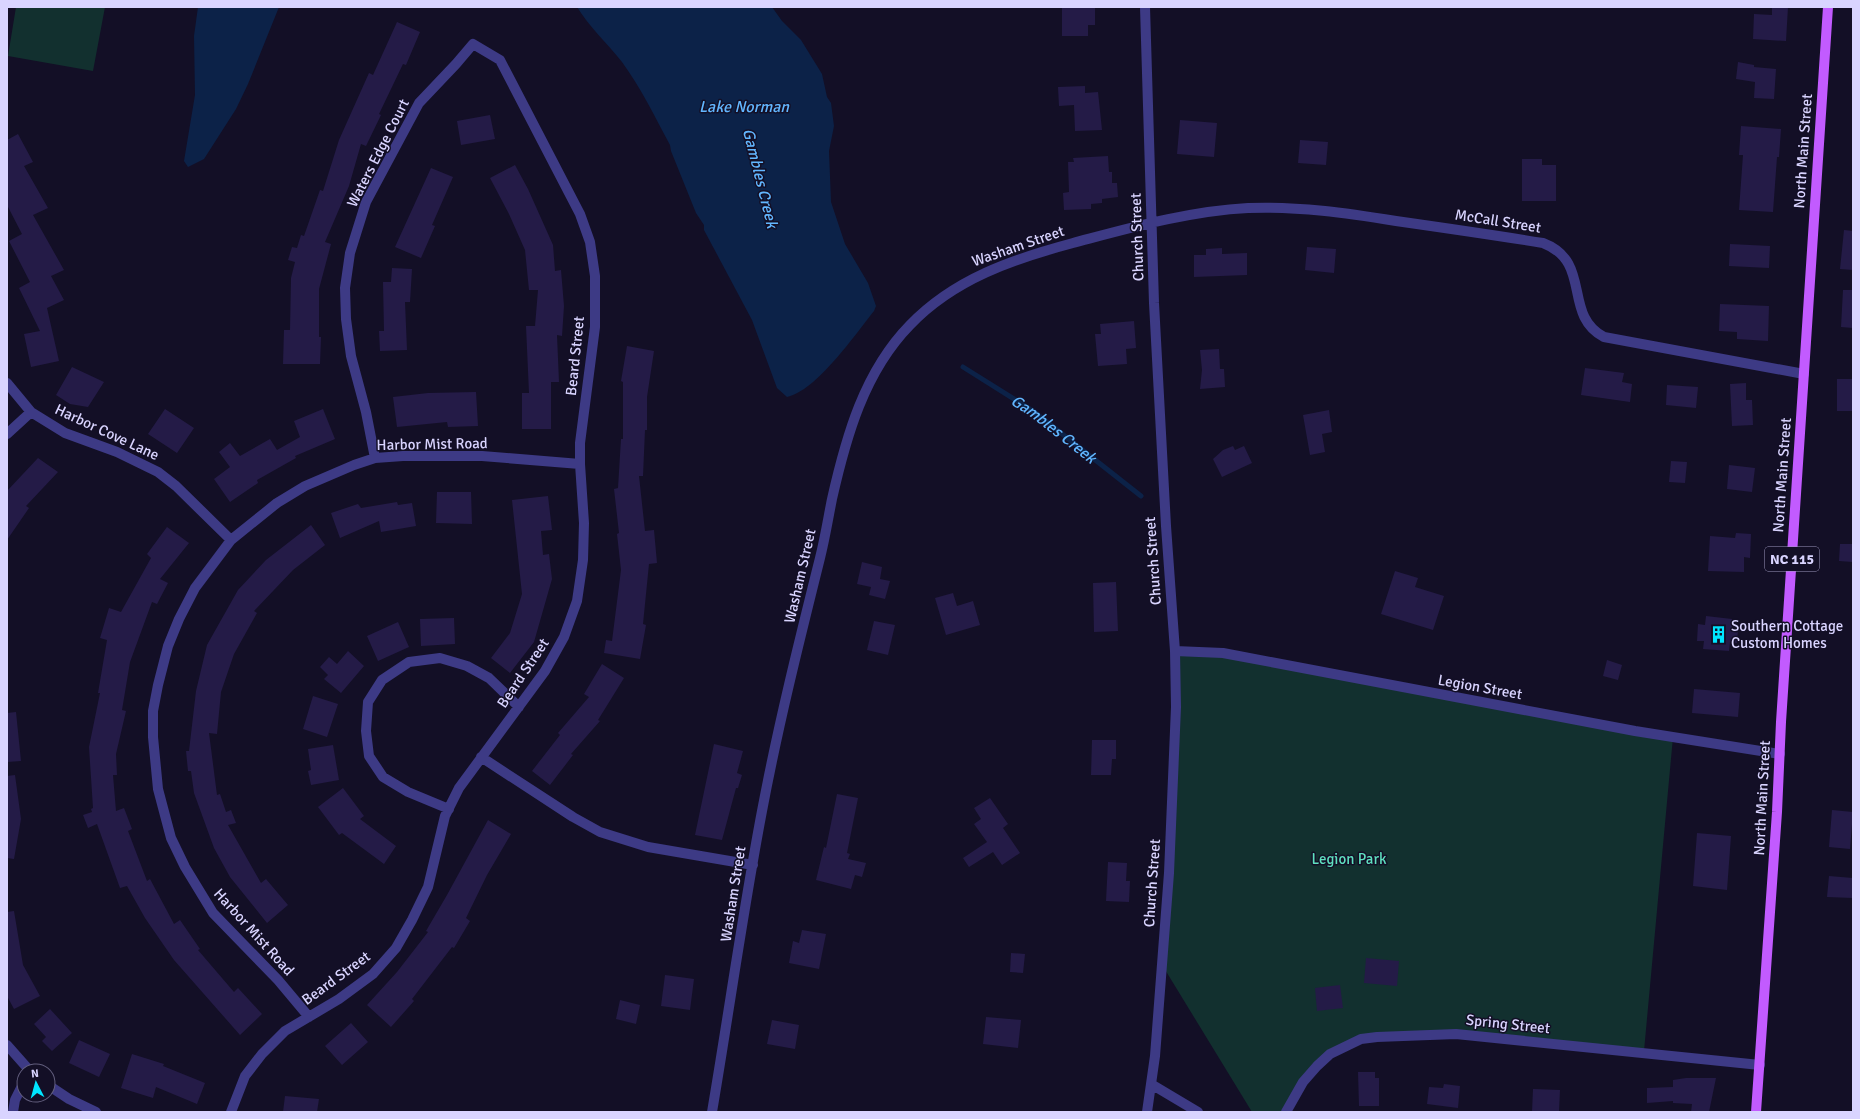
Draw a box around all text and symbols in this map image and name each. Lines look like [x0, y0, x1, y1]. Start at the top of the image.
street label: North Main Street [1790, 93, 1816, 209]
street label: Waters Edge Court [343, 96, 413, 210]
water label: Lake Norman [699, 97, 790, 117]
water label: Gambles Creek [738, 126, 783, 232]
street label: Church Street [1126, 193, 1148, 281]
street label: McCall Street [1454, 205, 1542, 237]
street label: Washam Street [969, 222, 1067, 270]
street label: Beard Street [562, 315, 588, 397]
water label: Gambles Creek [1007, 391, 1102, 469]
street label: Harbor Cove Lane [52, 400, 162, 464]
street label: North Main Street [1769, 417, 1795, 533]
street label: Harbor Mist Road [376, 434, 488, 454]
street label: Church Street [1141, 516, 1165, 606]
street label: Washam Street [780, 527, 820, 625]
road number: NC 115 [1765, 547, 1819, 571]
place label: Southern Cottage Custom Homes [1731, 617, 1843, 652]
building icon: Southern Cottage Custom Homes [1708, 625, 1728, 645]
street label: Beard Street [493, 635, 553, 711]
street label: Legion Street [1436, 671, 1524, 703]
street label: North Main Street [1750, 740, 1774, 856]
street label: Church Street [1140, 838, 1164, 928]
street label: Washam Street [717, 845, 749, 943]
park label: Legion Park [1312, 850, 1387, 868]
street label: Harbor Mist Road [210, 885, 298, 979]
street label: Beard Street [298, 947, 374, 1009]
street label: Spring Street [1465, 1011, 1551, 1037]
north arrow [16, 1063, 56, 1103]
text: N [31, 1067, 39, 1080]

